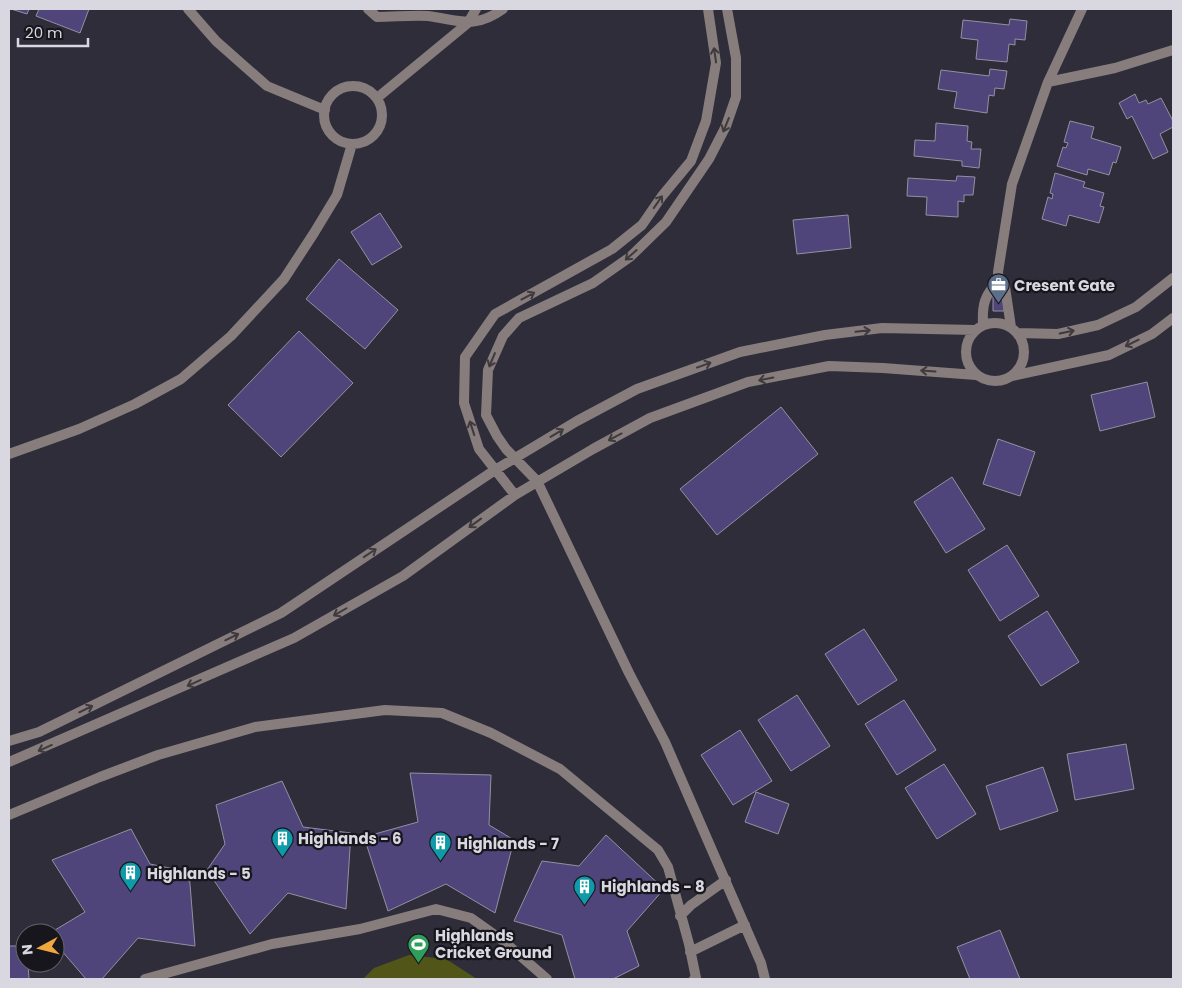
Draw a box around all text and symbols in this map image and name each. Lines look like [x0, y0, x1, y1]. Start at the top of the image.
scale bar [18, 15, 88, 47]
text: 20 m [25, 22, 63, 43]
one-way arrow [710, 47, 720, 63]
one-way arrow [720, 117, 730, 132]
one-way arrow [653, 195, 663, 209]
one-way arrow [625, 249, 638, 261]
office icon: Cresent Gate [986, 273, 1010, 304]
place label: Cresent Gate [1014, 275, 1115, 296]
one-way arrow [521, 291, 536, 301]
one-way arrow [854, 326, 870, 336]
one-way arrow [1058, 327, 1074, 336]
one-way arrow [1125, 339, 1140, 349]
one-way arrow [487, 352, 497, 367]
one-way arrow [696, 360, 711, 369]
one-way arrow [920, 366, 936, 376]
one-way arrow [759, 374, 775, 384]
one-way arrow [467, 420, 477, 436]
one-way arrow [550, 428, 565, 438]
one-way arrow [608, 432, 623, 442]
one-way arrow [468, 518, 482, 528]
one-way arrow [363, 548, 377, 558]
one-way arrow [333, 608, 347, 618]
one-way arrow [224, 632, 239, 641]
one-way arrow [187, 678, 202, 688]
one-way arrow [78, 704, 93, 713]
one-way arrow [38, 743, 53, 753]
building icon: Highlands - 6 [270, 826, 294, 857]
place label: Highlands - 6 [298, 828, 402, 849]
building icon: Highlands - 7 [429, 831, 453, 862]
place label: Highlands - 7 [457, 833, 559, 854]
building icon: Highlands - 5 [119, 861, 143, 892]
place label: Highlands - 5 [147, 863, 251, 884]
building icon: Highlands - 8 [573, 874, 597, 905]
place label: Highlands - 8 [601, 876, 705, 897]
north arrow [15, 923, 65, 973]
place label: Highlands Cricket Ground [435, 925, 552, 963]
sports icon: Highlands Cricket Ground [407, 932, 431, 963]
text: N [17, 943, 38, 956]

